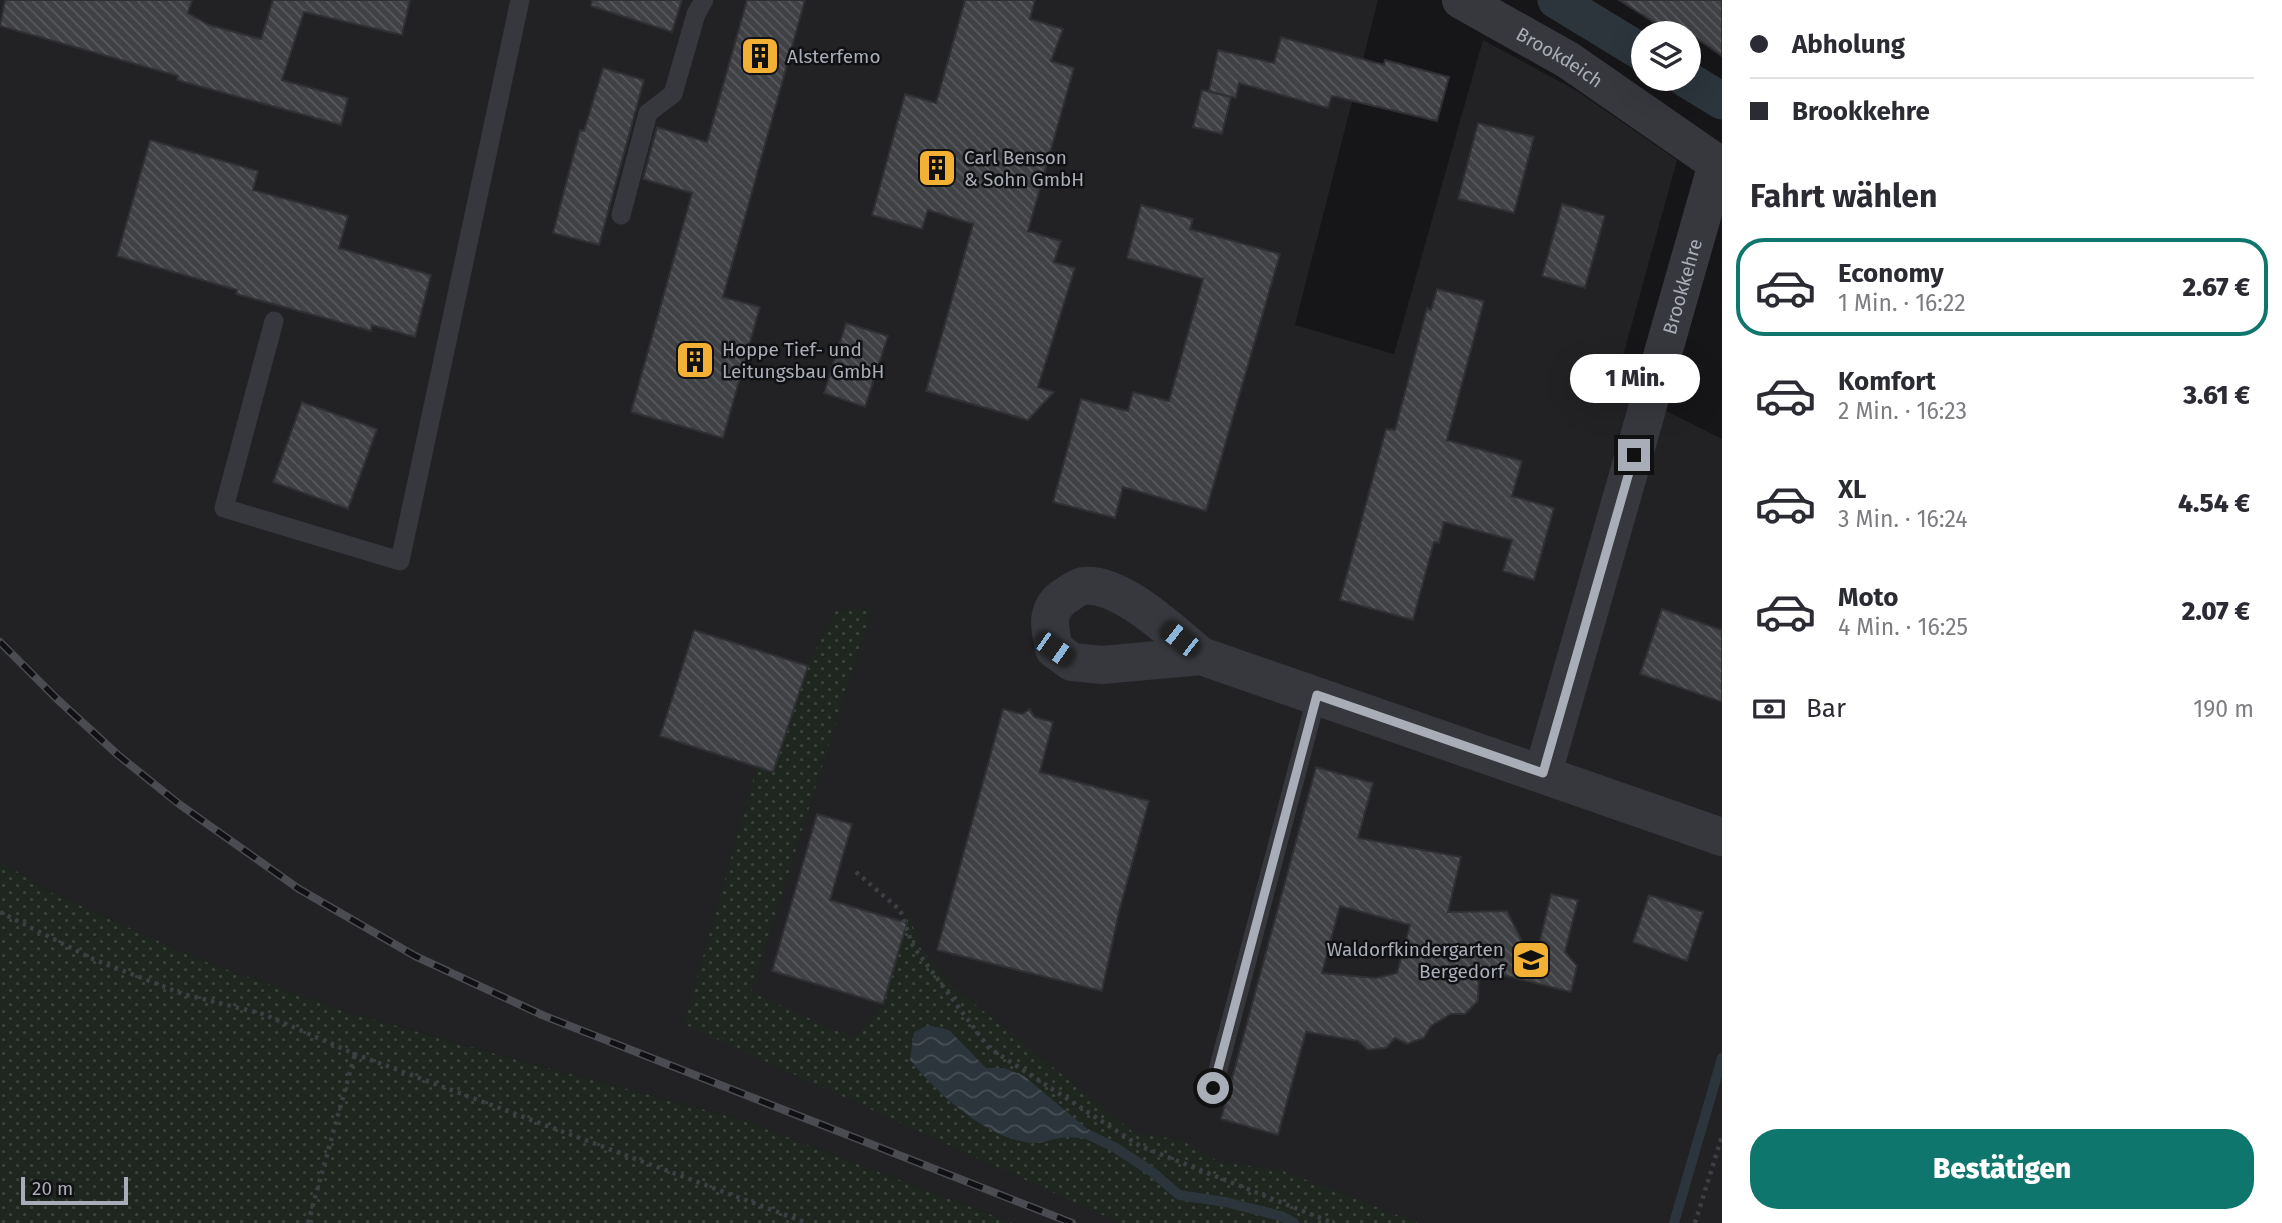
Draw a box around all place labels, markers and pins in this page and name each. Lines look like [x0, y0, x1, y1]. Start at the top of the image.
building icon: Alsterfemo [739, 35, 781, 77]
place label: Alsterfemo [787, 45, 881, 68]
place label: Carl Benson & Sohn GmbH [964, 146, 1084, 191]
building icon: Carl Benson & Sohn GmbH [916, 147, 958, 189]
place label: Hoppe Tief- und Leitungsbau GmbH [722, 338, 884, 383]
building icon: Hoppe Tief- und Leitungsbau GmbH [674, 339, 716, 381]
place label: Waldorfkindergarten Bergedorf [1327, 938, 1506, 983]
school or university icon: Waldorfkindergarten Bergedorf [1510, 939, 1552, 981]

